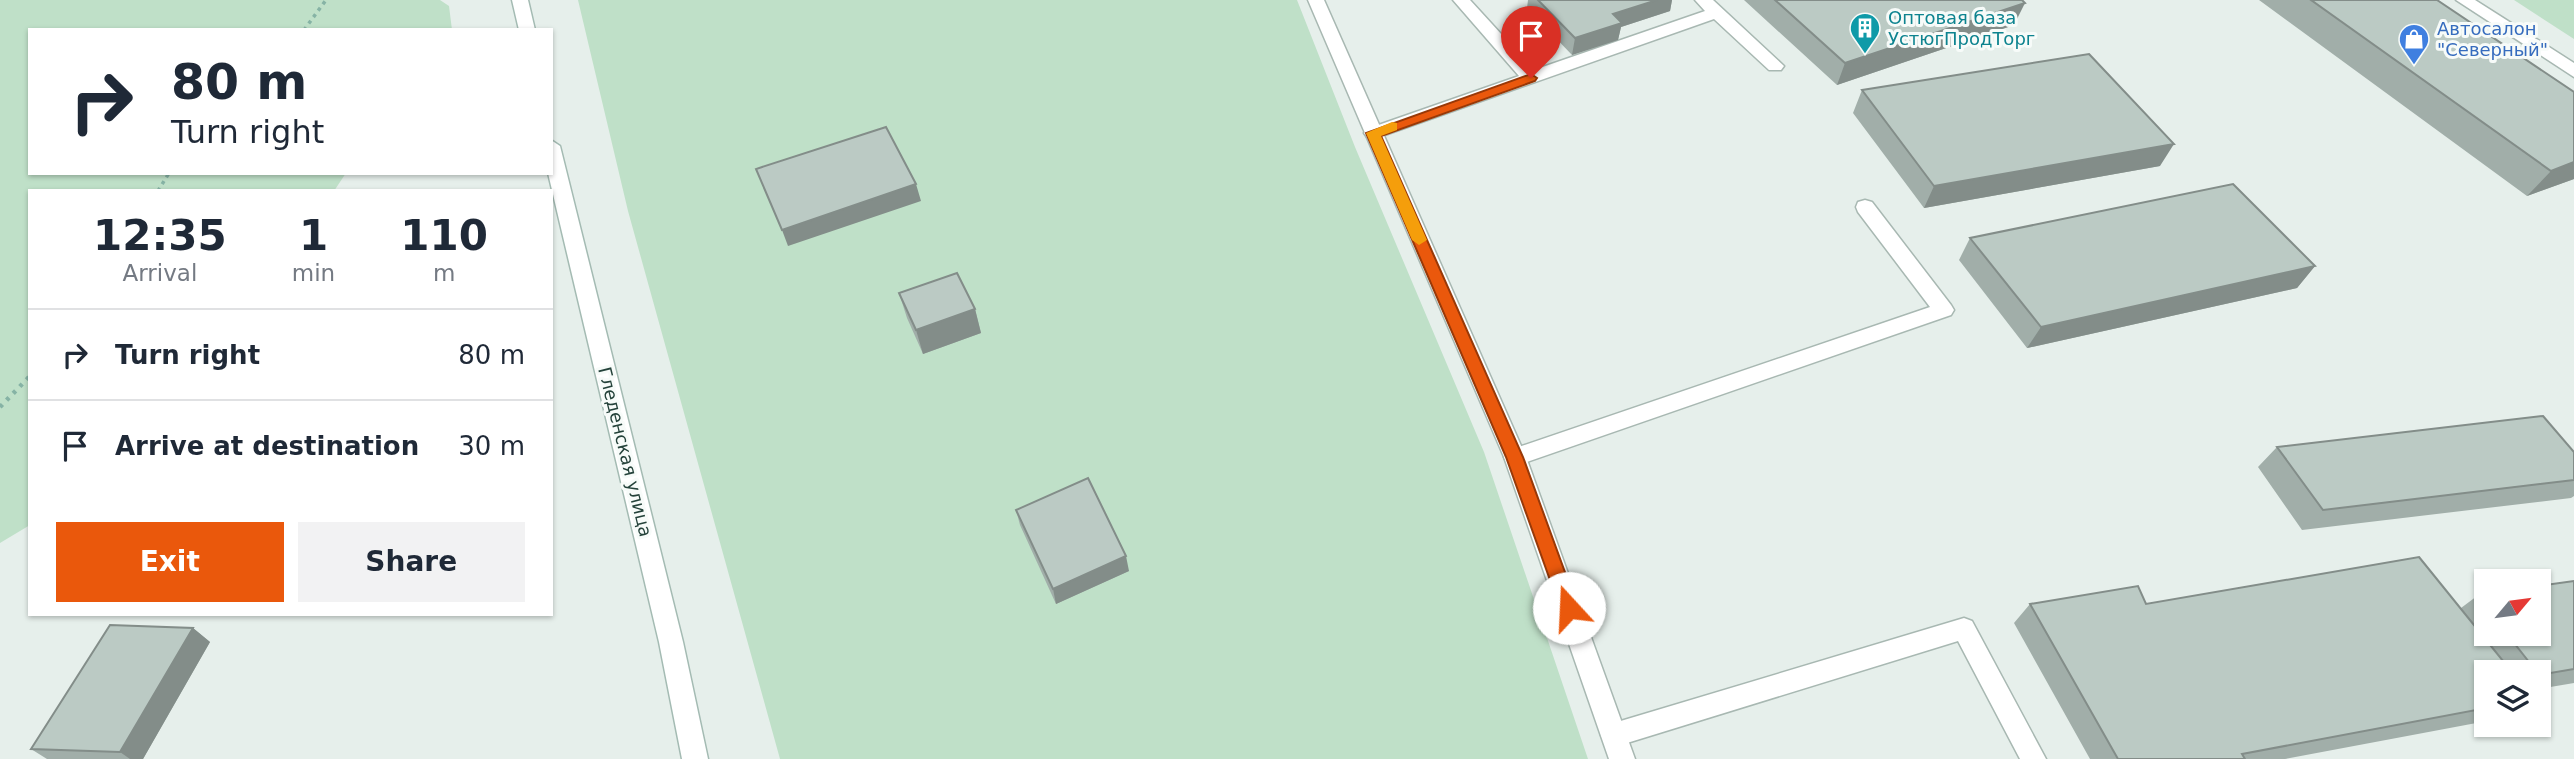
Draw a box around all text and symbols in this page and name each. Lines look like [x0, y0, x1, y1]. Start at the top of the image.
pin [1501, 6, 1561, 78]
place label: Оптовая база УстюгПродТорг [1888, 7, 2035, 49]
building icon: Оптовая база УстюгПродТорг [1848, 11, 1882, 55]
icon: arrive [1512, 17, 1550, 55]
place label: Автосалон "Северный" [2437, 18, 2548, 60]
shop icon: Автосалон "Северный" [2397, 22, 2431, 66]
text: 80 m [171, 54, 307, 111]
icon: right [56, 56, 147, 147]
text: Turn right [171, 113, 324, 151]
text: 12:35 [93, 211, 227, 260]
text: 1 [299, 211, 328, 260]
text: 110 [400, 211, 488, 260]
text: Arrival [123, 260, 197, 286]
text: min [292, 260, 335, 286]
text: m [433, 260, 455, 286]
icon: right [56, 336, 94, 374]
text: Turn right [115, 340, 260, 370]
text: 80 m [458, 340, 525, 370]
street label: Гледенская улица [594, 365, 657, 539]
icon: arrive [56, 427, 94, 465]
text: Arrive at destination [115, 431, 419, 461]
text: 30 m [458, 431, 525, 461]
button: Exit [56, 522, 284, 602]
button: Share [298, 522, 525, 602]
north arrow [2474, 569, 2552, 646]
map controls [2474, 569, 2551, 737]
position arrow [1532, 571, 1606, 645]
button: layers [2474, 660, 2551, 737]

